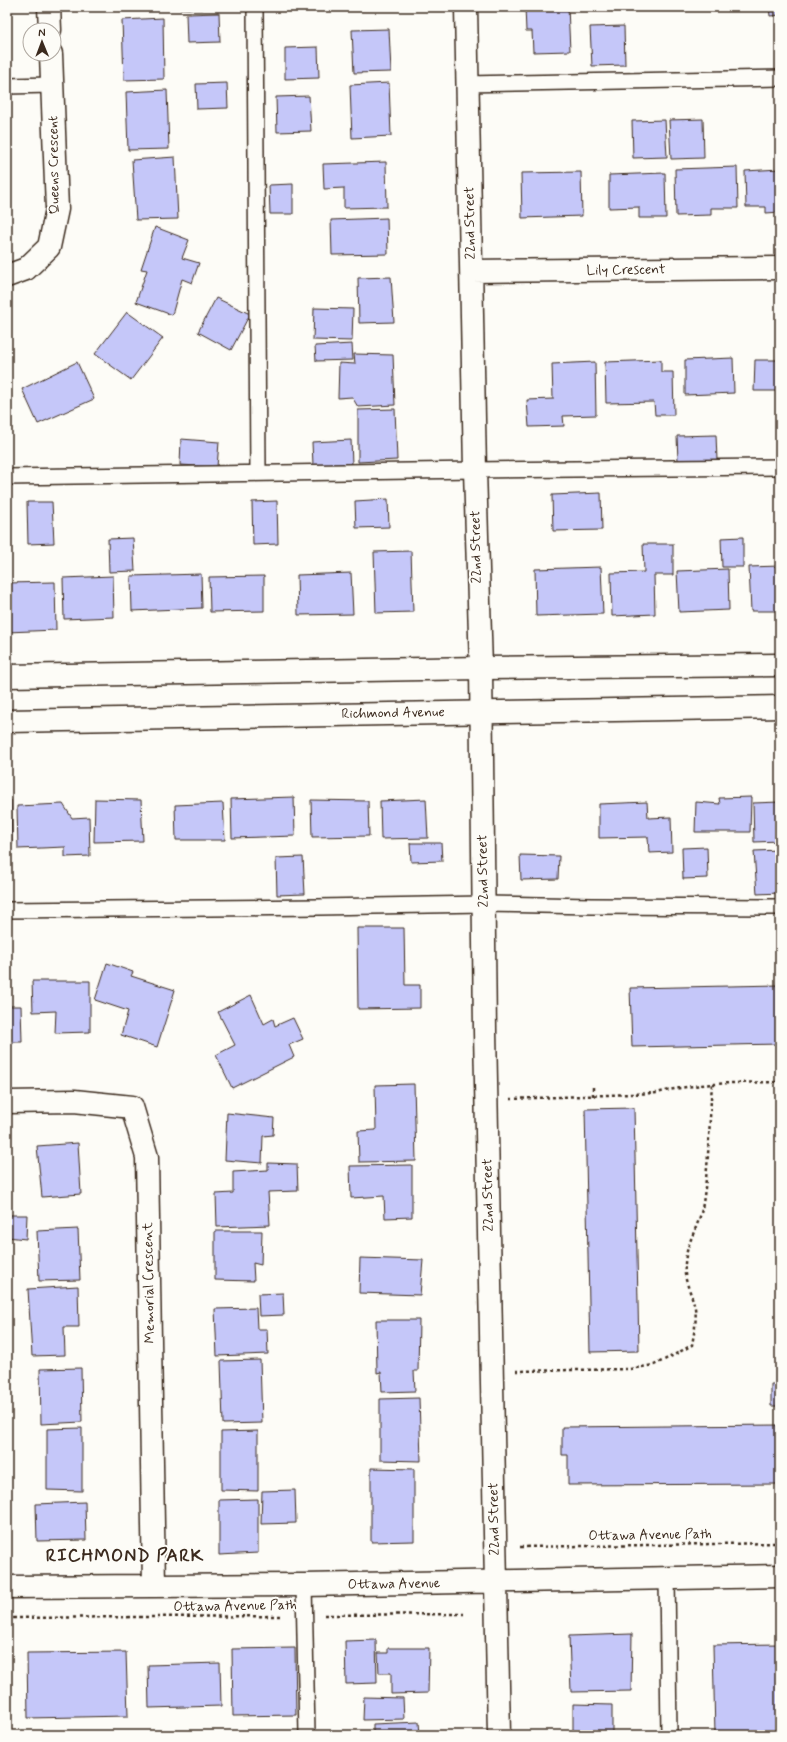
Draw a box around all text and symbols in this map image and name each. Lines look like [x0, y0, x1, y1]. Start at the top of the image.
north arrow [22, 22, 62, 62]
text: N [38, 26, 46, 40]
street label: Queens Crescent [44, 116, 64, 214]
street label: 22nd Street [460, 186, 480, 260]
street label: Lily Crescent [586, 260, 666, 280]
street label: 22nd Street [466, 510, 486, 584]
street label: Richmond Avenue [341, 703, 445, 723]
street label: 22nd Street [473, 834, 493, 908]
street label: 22nd Street [478, 1158, 498, 1232]
street label: Memorial Crescent [139, 1221, 159, 1344]
street label: 22nd Street [484, 1482, 504, 1556]
street label: Ottawa Avenue Path [588, 1525, 712, 1545]
district label: RICHMOND PARK [46, 1544, 204, 1568]
street label: Ottawa Avenue [348, 1574, 441, 1594]
street label: Ottawa Avenue Path [173, 1596, 297, 1616]

